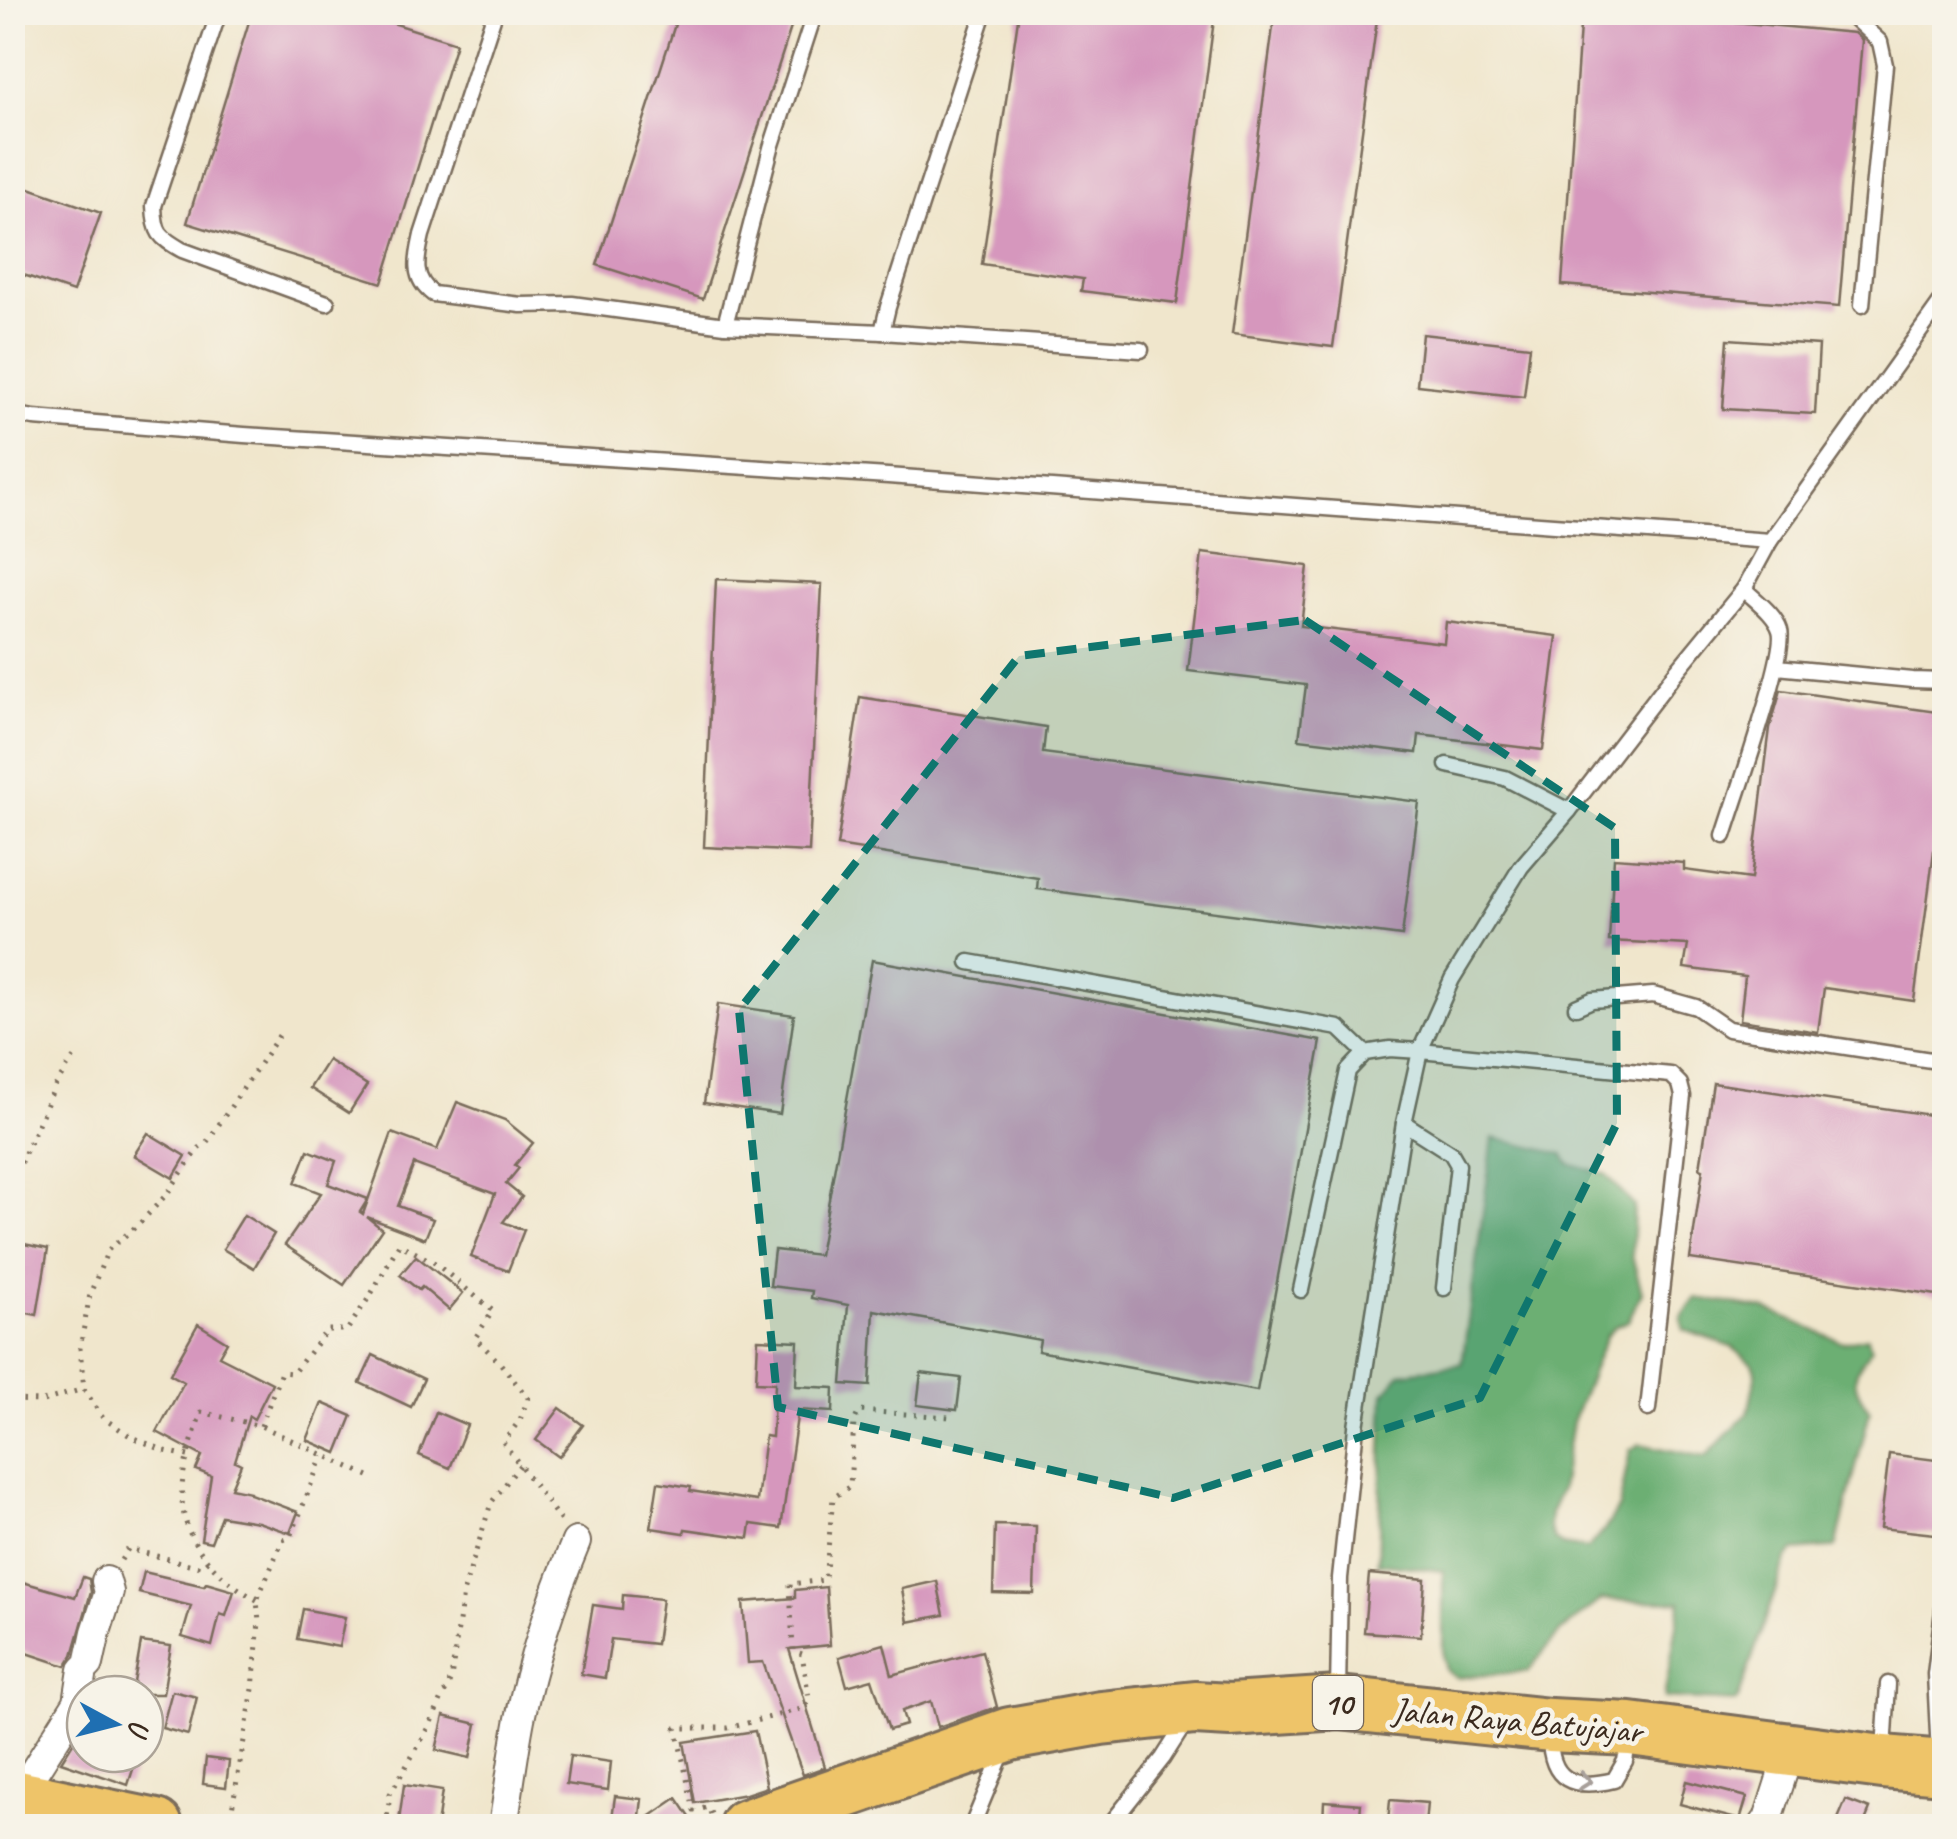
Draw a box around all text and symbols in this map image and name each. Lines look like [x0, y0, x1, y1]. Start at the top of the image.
north arrow [65, 1674, 165, 1774]
road number: 10 [1313, 1676, 1363, 1730]
street label: Jalan Raya Batujajar [1388, 1687, 1647, 1754]
text: U [120, 1718, 158, 1741]
one-way arrow [1577, 1770, 1593, 1791]

